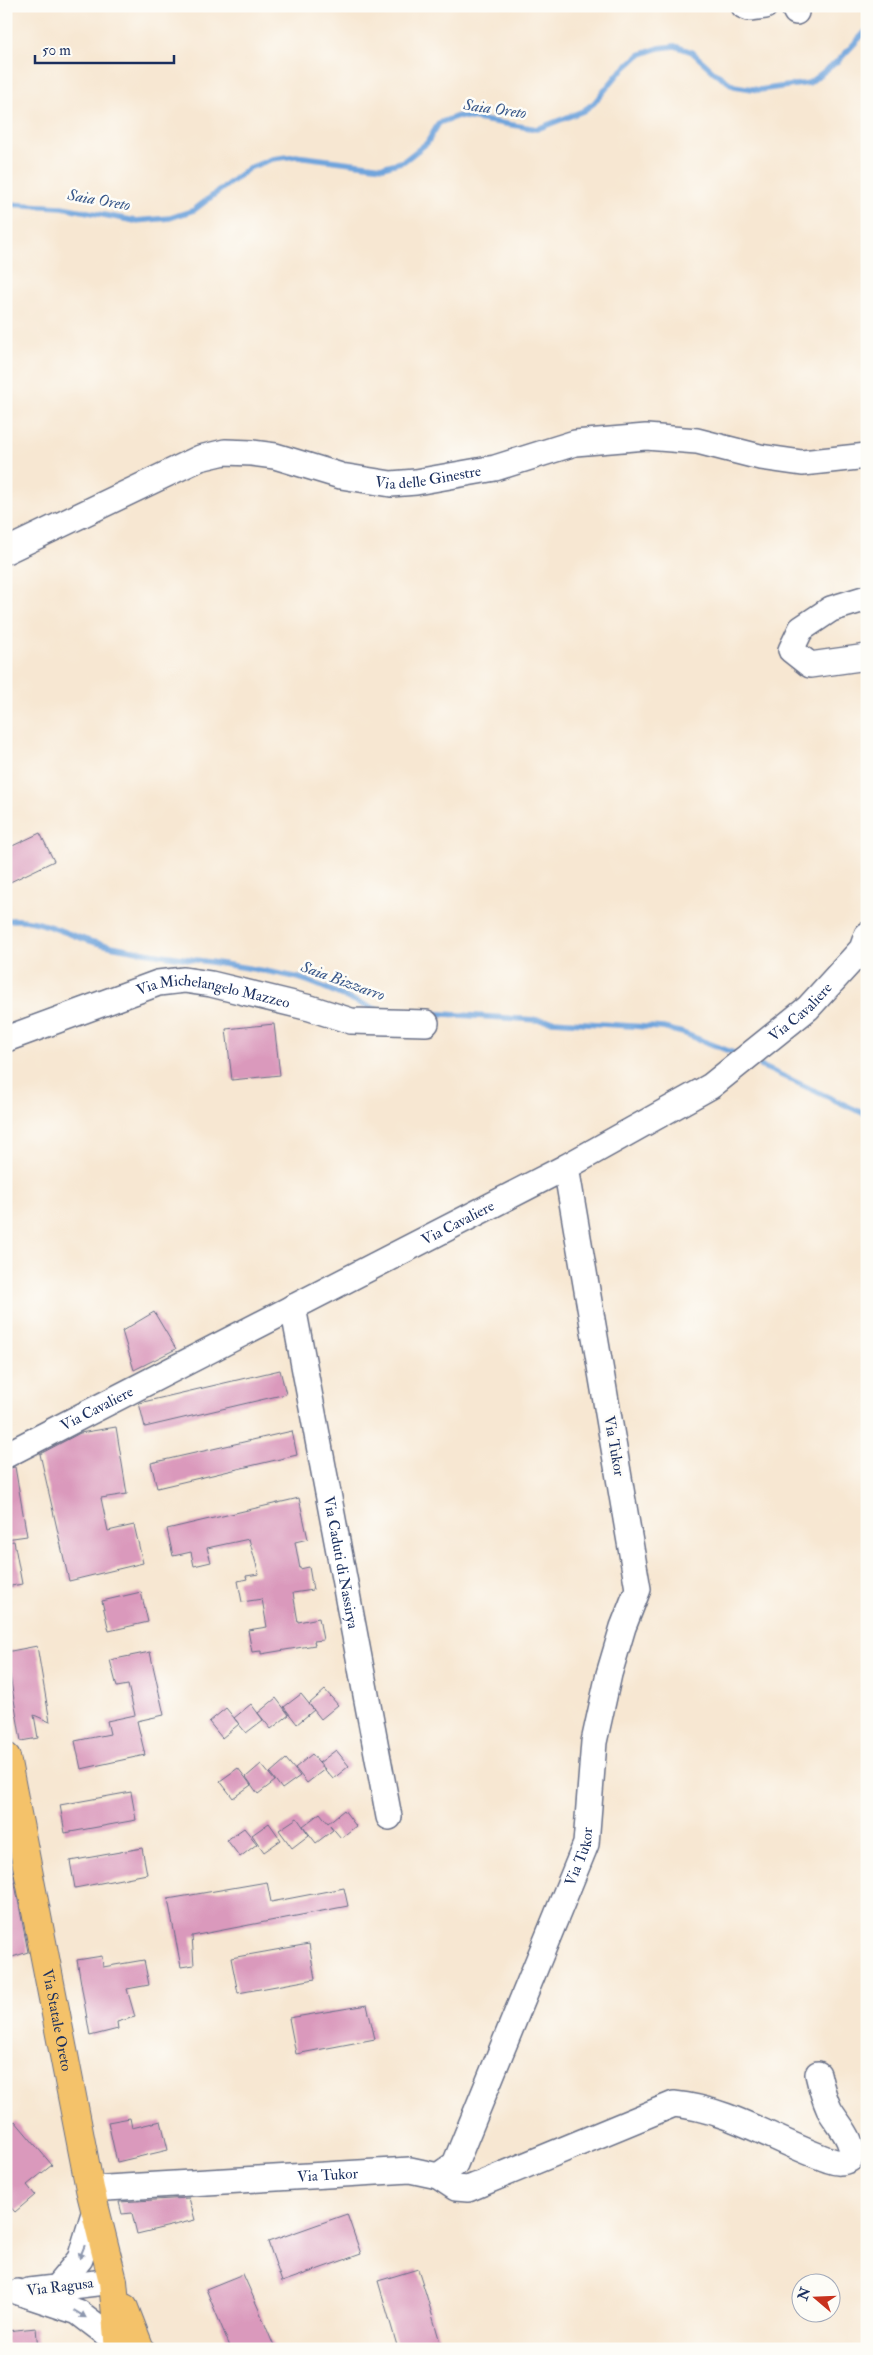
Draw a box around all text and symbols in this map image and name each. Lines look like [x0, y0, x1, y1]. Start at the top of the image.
scale bar [35, 32, 174, 64]
text: 50 m [42, 41, 71, 60]
water label: Saia Oreto [461, 95, 528, 123]
water label: Saia Oreto [65, 184, 132, 215]
street label: Via delle Ginestre [373, 461, 482, 494]
water label: Saia Bizzarro [297, 956, 388, 1005]
street label: Via Michelangelo Mazzeo [134, 971, 292, 1012]
street label: Via Cavaliere [765, 978, 836, 1045]
street label: Via Cavaliere [418, 1196, 497, 1249]
street label: Via Cavaliere [57, 1382, 136, 1435]
street label: Via Tukor [599, 1414, 629, 1478]
street label: Via Caduti di Nassirya [319, 1495, 363, 1631]
street label: Via Tukor [560, 1826, 597, 1889]
street label: Via Statale Oreto [38, 1967, 76, 2073]
street label: Via Tukor [297, 2164, 359, 2186]
one-way arrow [78, 2245, 85, 2260]
north arrow [790, 2272, 840, 2322]
street label: Via Ragusa [25, 2273, 95, 2301]
text: N [794, 2285, 814, 2304]
one-way arrow [73, 2310, 87, 2319]

